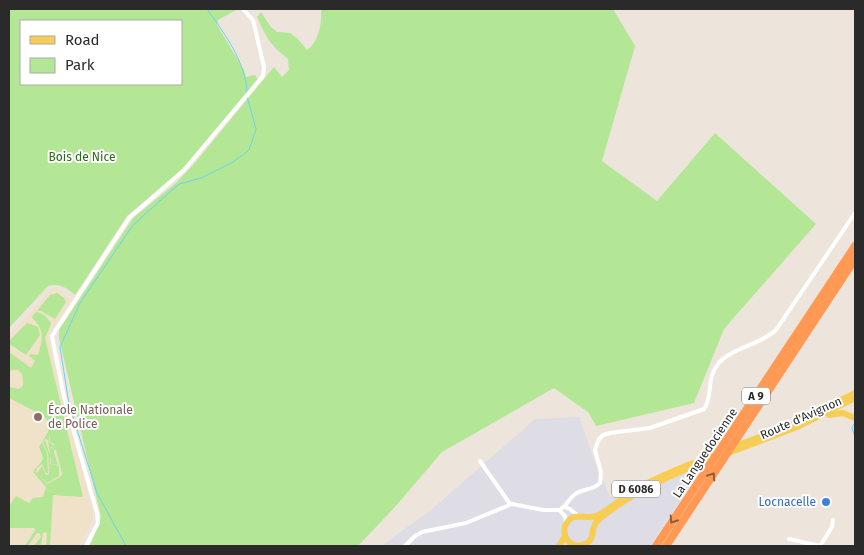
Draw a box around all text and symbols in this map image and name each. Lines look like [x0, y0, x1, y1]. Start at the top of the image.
legend [20, 20, 182, 85]
text: Road [65, 31, 100, 49]
text: Park [65, 56, 95, 74]
park label: Bois de Nice [49, 150, 116, 164]
road number: A 9 [742, 388, 770, 404]
street label: Route d'Avignon [758, 394, 844, 442]
place label: École Nationale de Police [48, 402, 133, 431]
street label: La Languedocienne [670, 406, 740, 500]
marker: École Nationale de Police [32, 411, 44, 423]
one-way arrow [706, 473, 715, 482]
road number: D 6086 [612, 480, 660, 498]
place label: Locnacelle [758, 495, 816, 509]
marker: Locnacelle [820, 496, 832, 508]
one-way arrow [670, 515, 680, 524]

